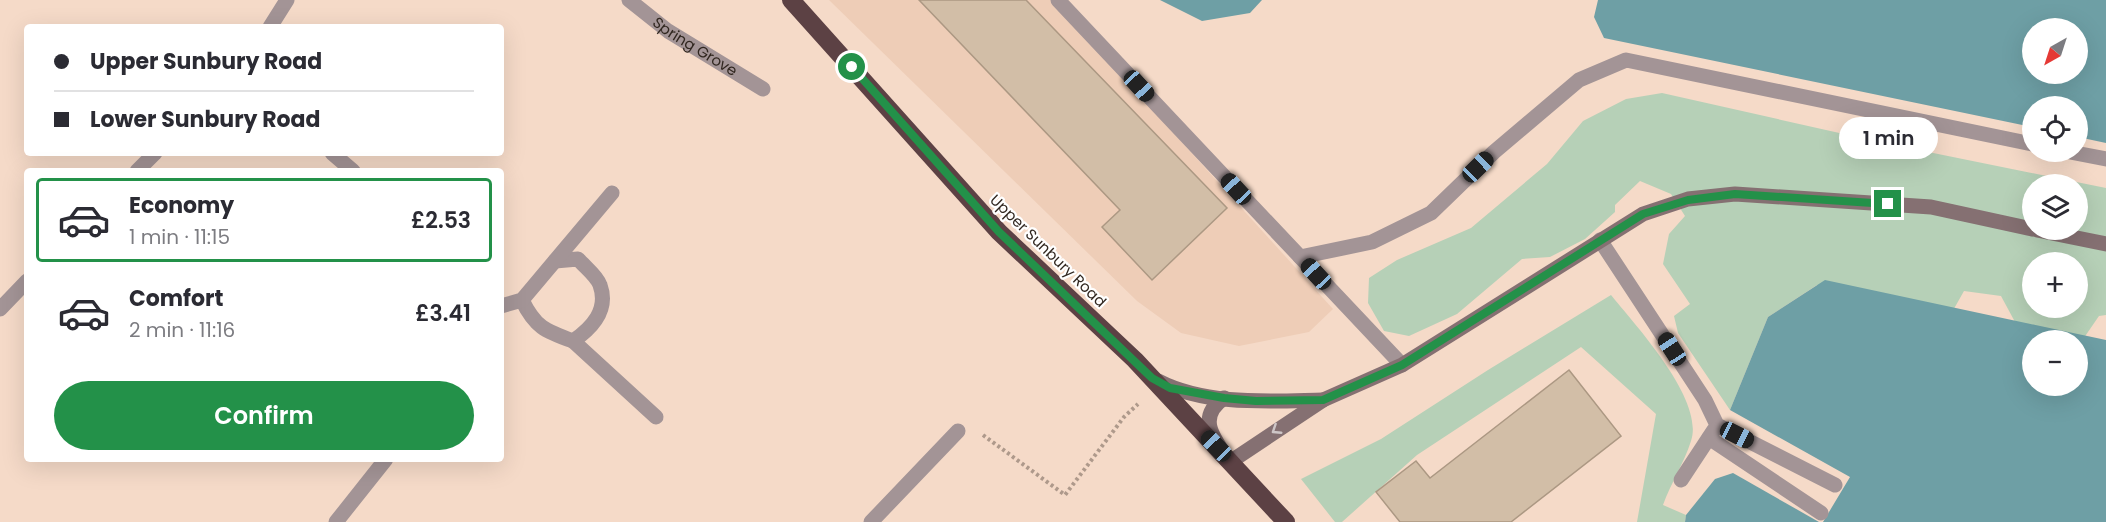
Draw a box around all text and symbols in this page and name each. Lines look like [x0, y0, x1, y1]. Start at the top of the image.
street label: Spring Grove [648, 12, 742, 81]
north arrow [2022, 18, 2088, 84]
map controls [2022, 18, 2088, 396]
text: Upper Sunbury Road [90, 46, 322, 77]
route start [838, 53, 865, 80]
car [1120, 67, 1158, 105]
button: locate [2022, 96, 2088, 162]
text: Lower Sunbury Road [90, 104, 320, 135]
callout: 1 min [1838, 117, 1938, 159]
text: 1 min [1863, 124, 1914, 152]
car [1459, 148, 1497, 186]
car [1217, 170, 1255, 208]
button: layers [2022, 174, 2088, 240]
text: Economy [129, 190, 234, 221]
street label: Upper Sunbury Road [986, 190, 1111, 312]
route end [1874, 190, 1901, 217]
icon: car [57, 193, 111, 247]
text: £2.53 [411, 205, 471, 236]
text: 1 min · 11:15 [129, 223, 230, 251]
button: + [2022, 252, 2088, 318]
car [1297, 255, 1335, 293]
text: Comfort [129, 283, 223, 314]
icon: car [57, 286, 111, 340]
text: £3.41 [415, 298, 471, 329]
text: 2 min · 11:16 [129, 316, 235, 344]
car [1655, 329, 1689, 369]
button: − [2022, 330, 2088, 396]
button: Confirm [54, 381, 474, 450]
car [1717, 419, 1757, 451]
one-way arrow [1272, 423, 1283, 434]
car [1197, 427, 1235, 465]

